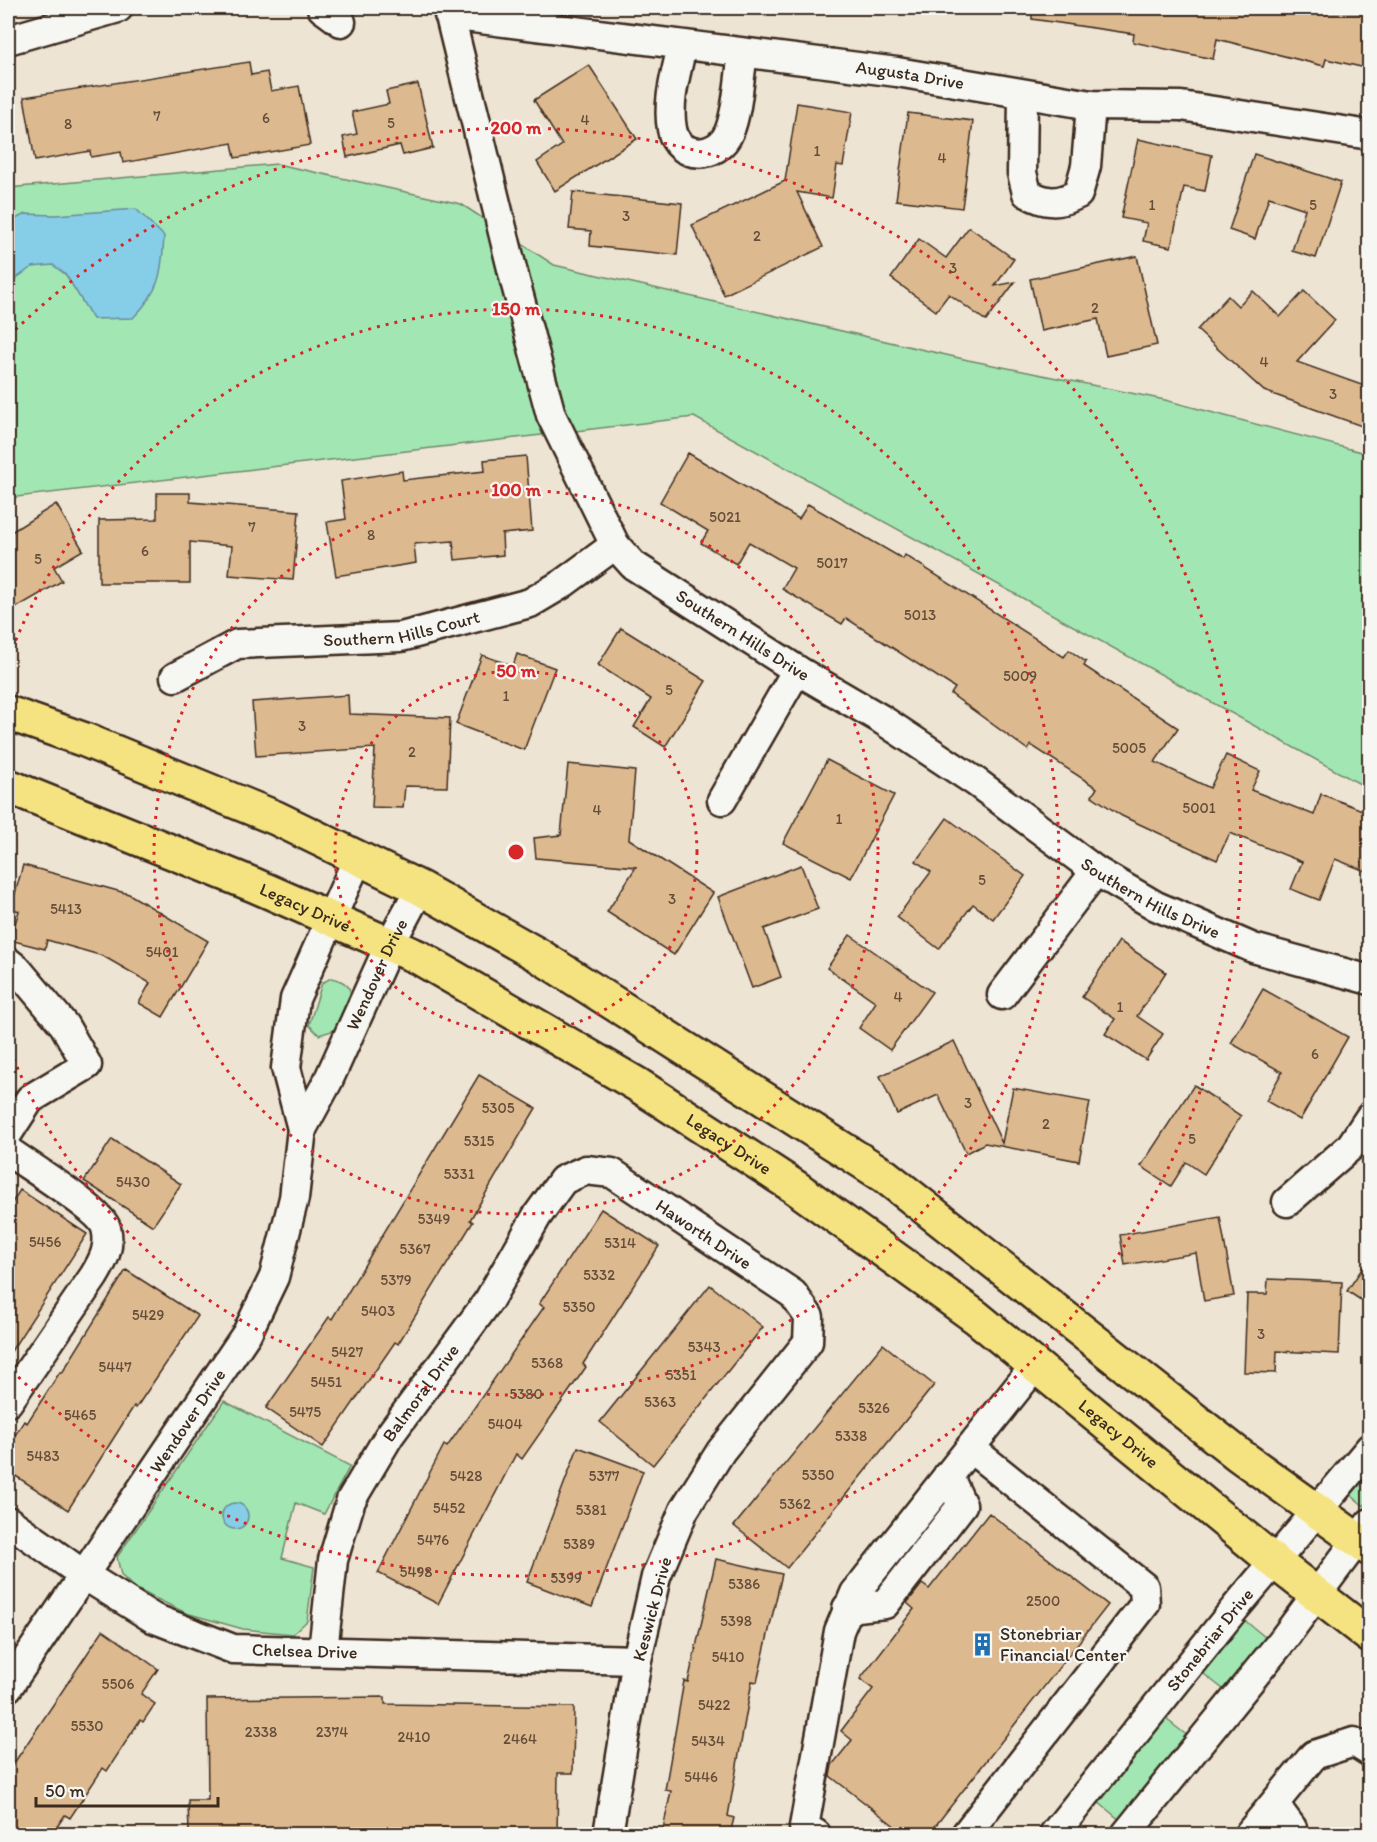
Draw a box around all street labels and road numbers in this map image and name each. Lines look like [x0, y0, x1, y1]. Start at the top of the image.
street label: Augusta Drive [855, 56, 966, 94]
street label: Southern Hills Drive [672, 584, 814, 686]
street label: Southern Hills Court [323, 606, 482, 651]
street label: Southern Hills Drive [1076, 853, 1223, 943]
street label: Legacy Drive [256, 878, 354, 937]
street label: Wendover Drive [341, 915, 413, 1034]
street label: Legacy Drive [682, 1108, 775, 1180]
street label: Haworth Drive [651, 1194, 756, 1274]
street label: Balmoral Drive [377, 1340, 464, 1446]
street label: Wendover Drive [145, 1365, 231, 1477]
street label: Legacy Drive [1074, 1394, 1163, 1473]
street label: Keswick Drive [628, 1555, 676, 1663]
street label: Stonebriar Drive [1162, 1584, 1258, 1696]
street label: Chelsea Drive [252, 1639, 358, 1663]

